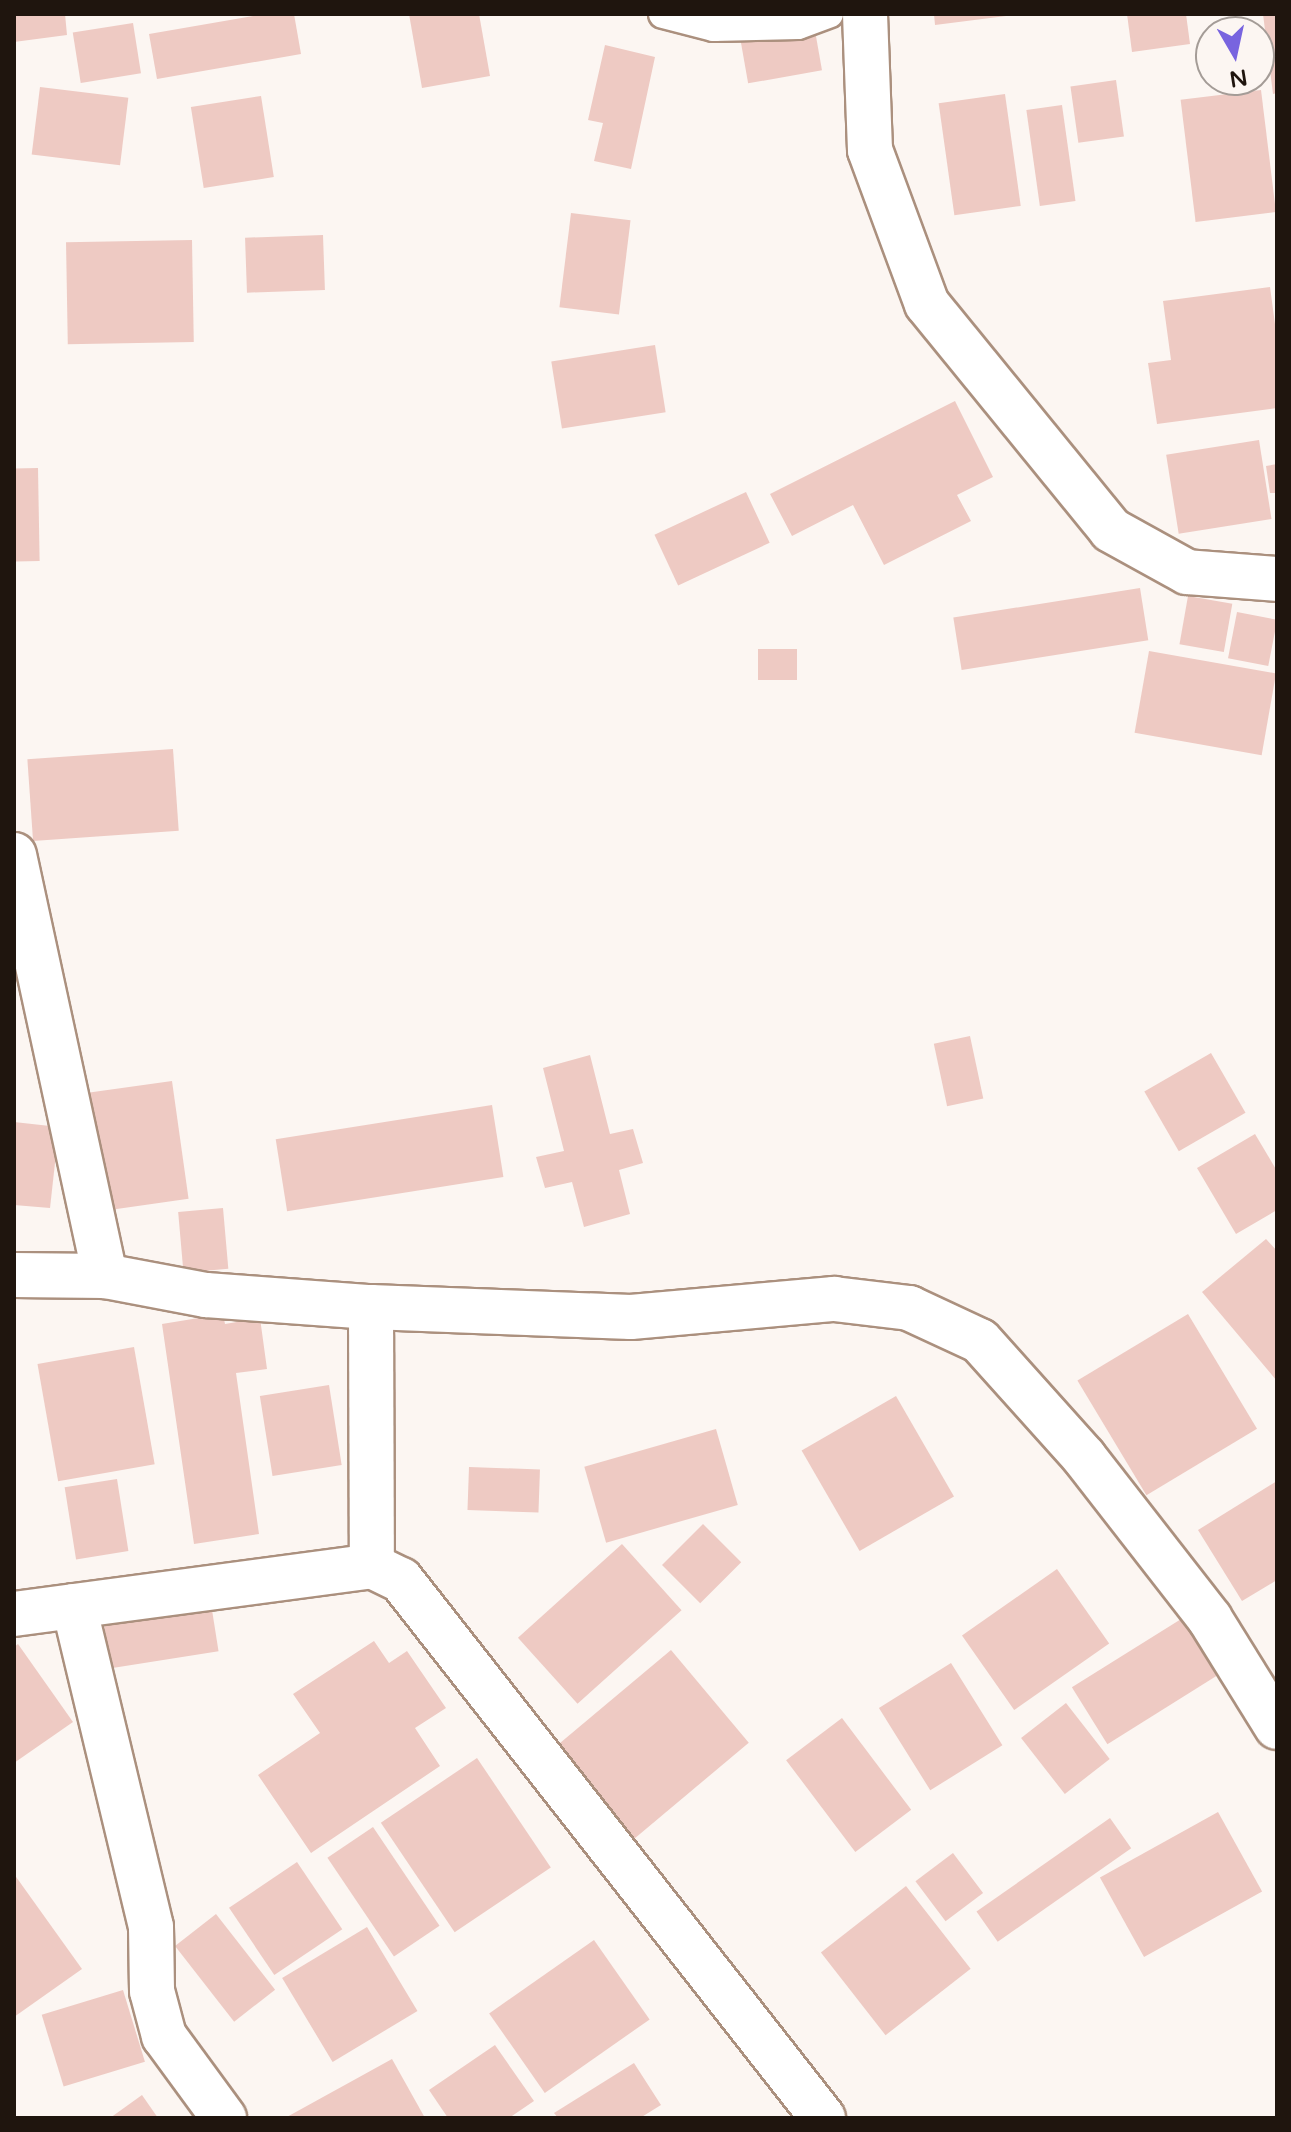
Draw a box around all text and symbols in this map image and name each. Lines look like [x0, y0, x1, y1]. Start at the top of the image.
north arrow [1195, 16, 1275, 96]
text: N [1228, 64, 1249, 92]

